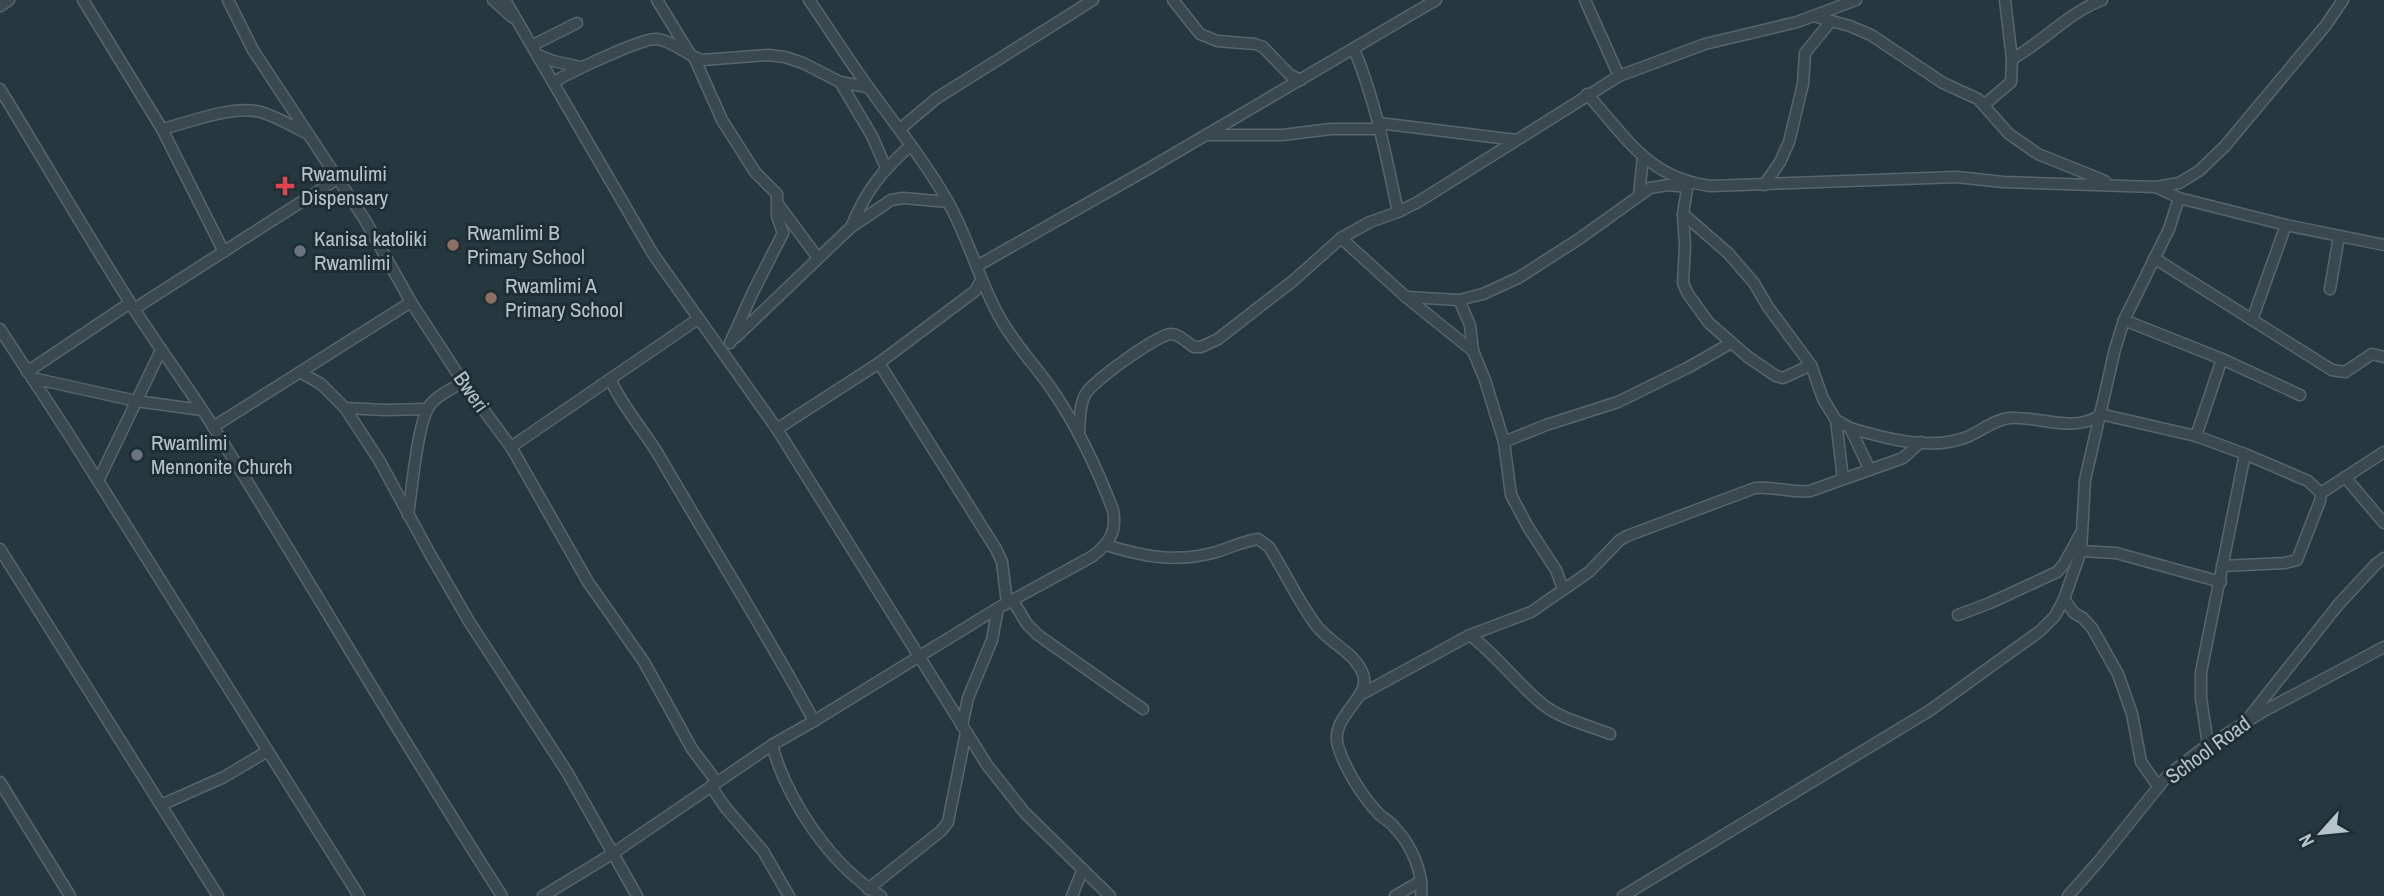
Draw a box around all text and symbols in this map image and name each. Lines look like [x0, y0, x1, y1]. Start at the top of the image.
place label: Rwamulimi Dispensary [301, 159, 388, 212]
marker: Rwamulimi Dispensary [275, 176, 295, 196]
place label: Rwamlimi B Primary School [467, 218, 585, 271]
place label: Kanisa katoliki Rwamlimi [314, 224, 427, 277]
marker: Rwamlimi B Primary School [445, 237, 461, 253]
marker: Kanisa katoliki Rwamlimi [292, 243, 308, 259]
place label: Rwamlimi A Primary School [505, 271, 623, 324]
marker: Rwamlimi A Primary School [483, 290, 499, 306]
street label: Bweri [447, 365, 496, 418]
place label: Rwamlimi Mennonite Church [151, 428, 293, 481]
marker: Rwamlimi Mennonite Church [129, 447, 145, 463]
street label: School Road [2159, 709, 2256, 790]
north arrow [2286, 798, 2356, 868]
text: N [2292, 830, 2320, 852]

